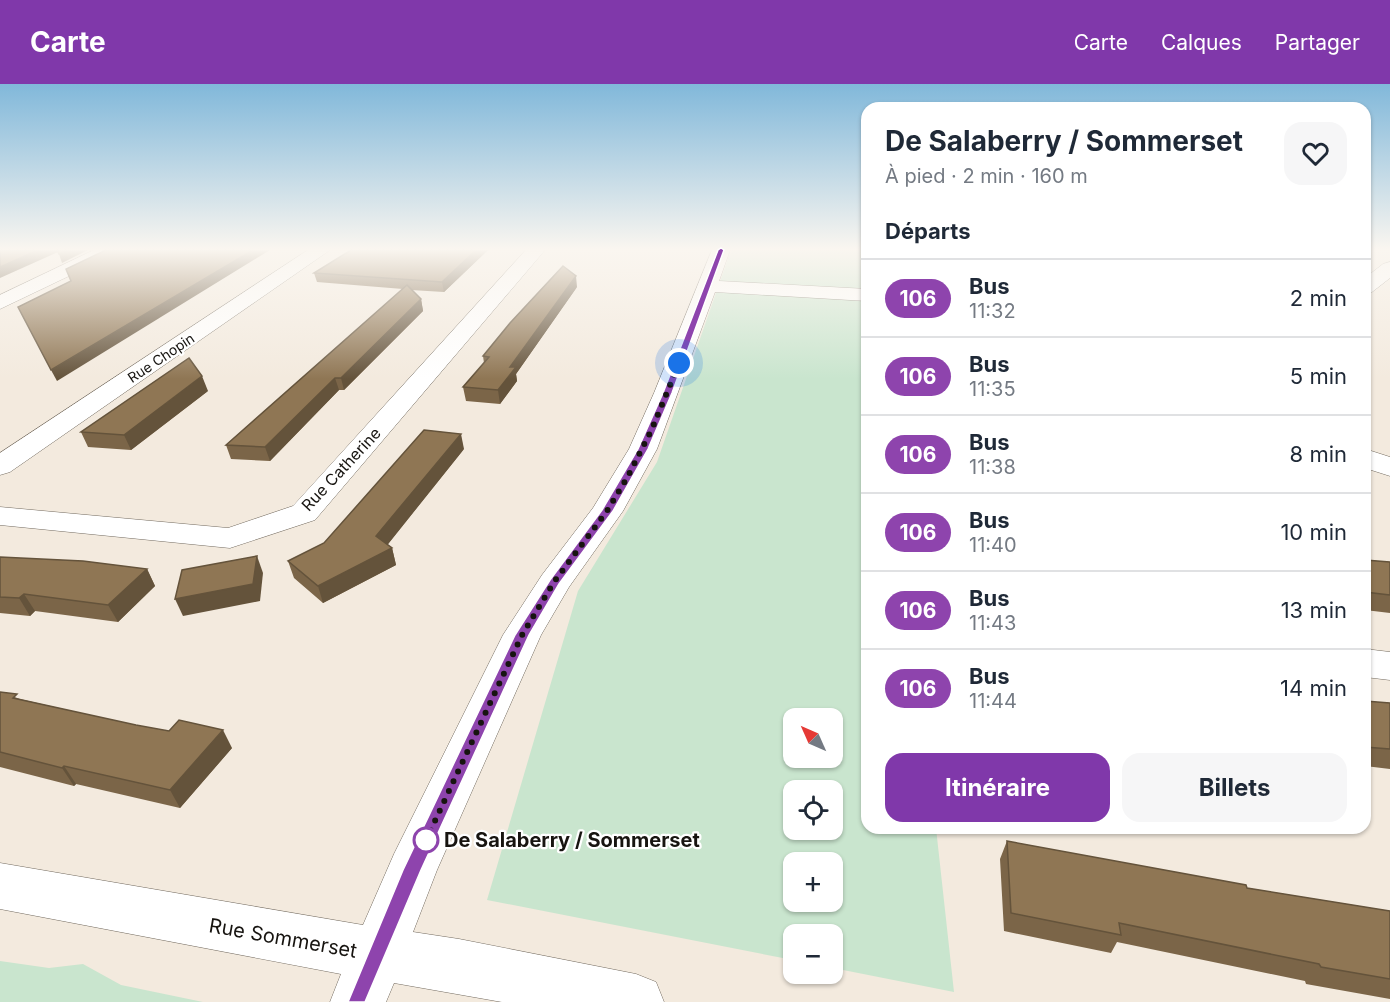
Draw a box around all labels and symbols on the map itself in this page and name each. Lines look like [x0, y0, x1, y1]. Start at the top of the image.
street label: Rue Chopin [124, 329, 197, 386]
your location [664, 348, 694, 378]
street label: Rue Catherine [297, 423, 385, 515]
north arrow [783, 708, 843, 768]
marker: De Salaberry / Sommerset [413, 827, 439, 853]
place label: De Salaberry / Sommerset [444, 828, 700, 852]
street label: Rue Sommerset [207, 913, 359, 963]

